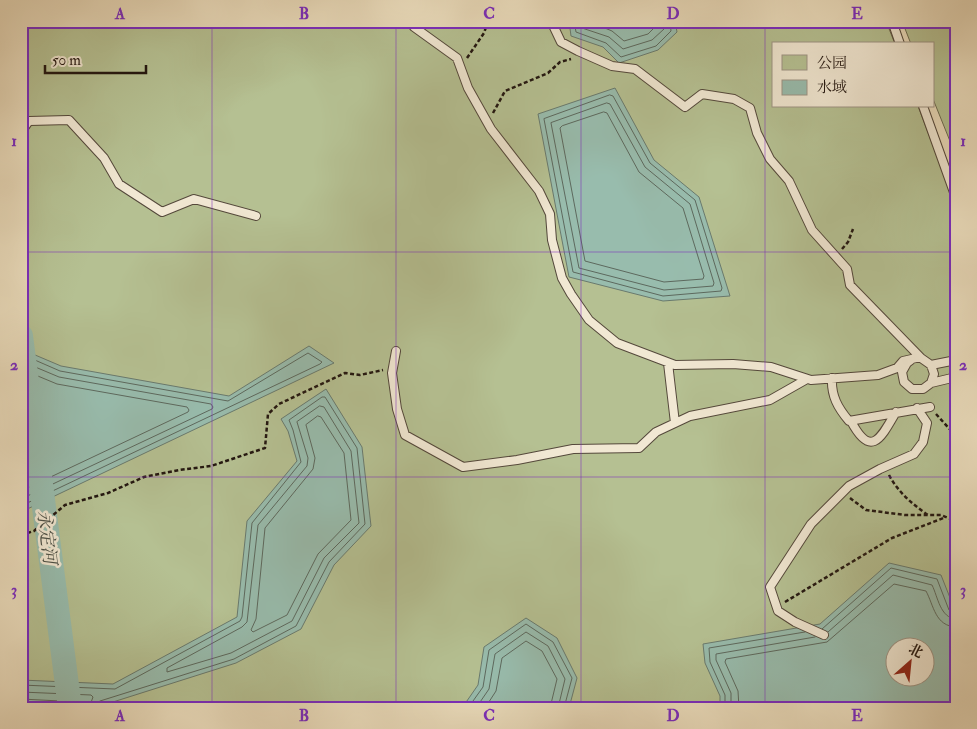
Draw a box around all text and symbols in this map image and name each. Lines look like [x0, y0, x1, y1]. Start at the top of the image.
text: A [114, 4, 126, 24]
text: B [299, 4, 309, 24]
text: C [483, 4, 495, 24]
text: D [666, 4, 680, 24]
text: E [851, 4, 863, 24]
scale bar [45, 42, 146, 74]
legend [772, 42, 934, 108]
text: 50 m [52, 51, 81, 70]
text: 公园 [817, 54, 847, 73]
text: 水域 [817, 78, 847, 97]
text: 1 [11, 131, 17, 151]
text: 1 [960, 131, 966, 151]
text: 2 [10, 355, 18, 375]
text: 2 [959, 355, 967, 375]
water label: 永定河 [32, 509, 62, 568]
text: 3 [11, 580, 17, 600]
text: 3 [960, 580, 966, 600]
north arrow [884, 636, 934, 686]
text: 北 [906, 640, 926, 662]
text: A [114, 706, 126, 726]
text: B [299, 706, 309, 726]
text: C [483, 706, 495, 726]
text: D [666, 706, 680, 726]
text: E [851, 706, 863, 726]

